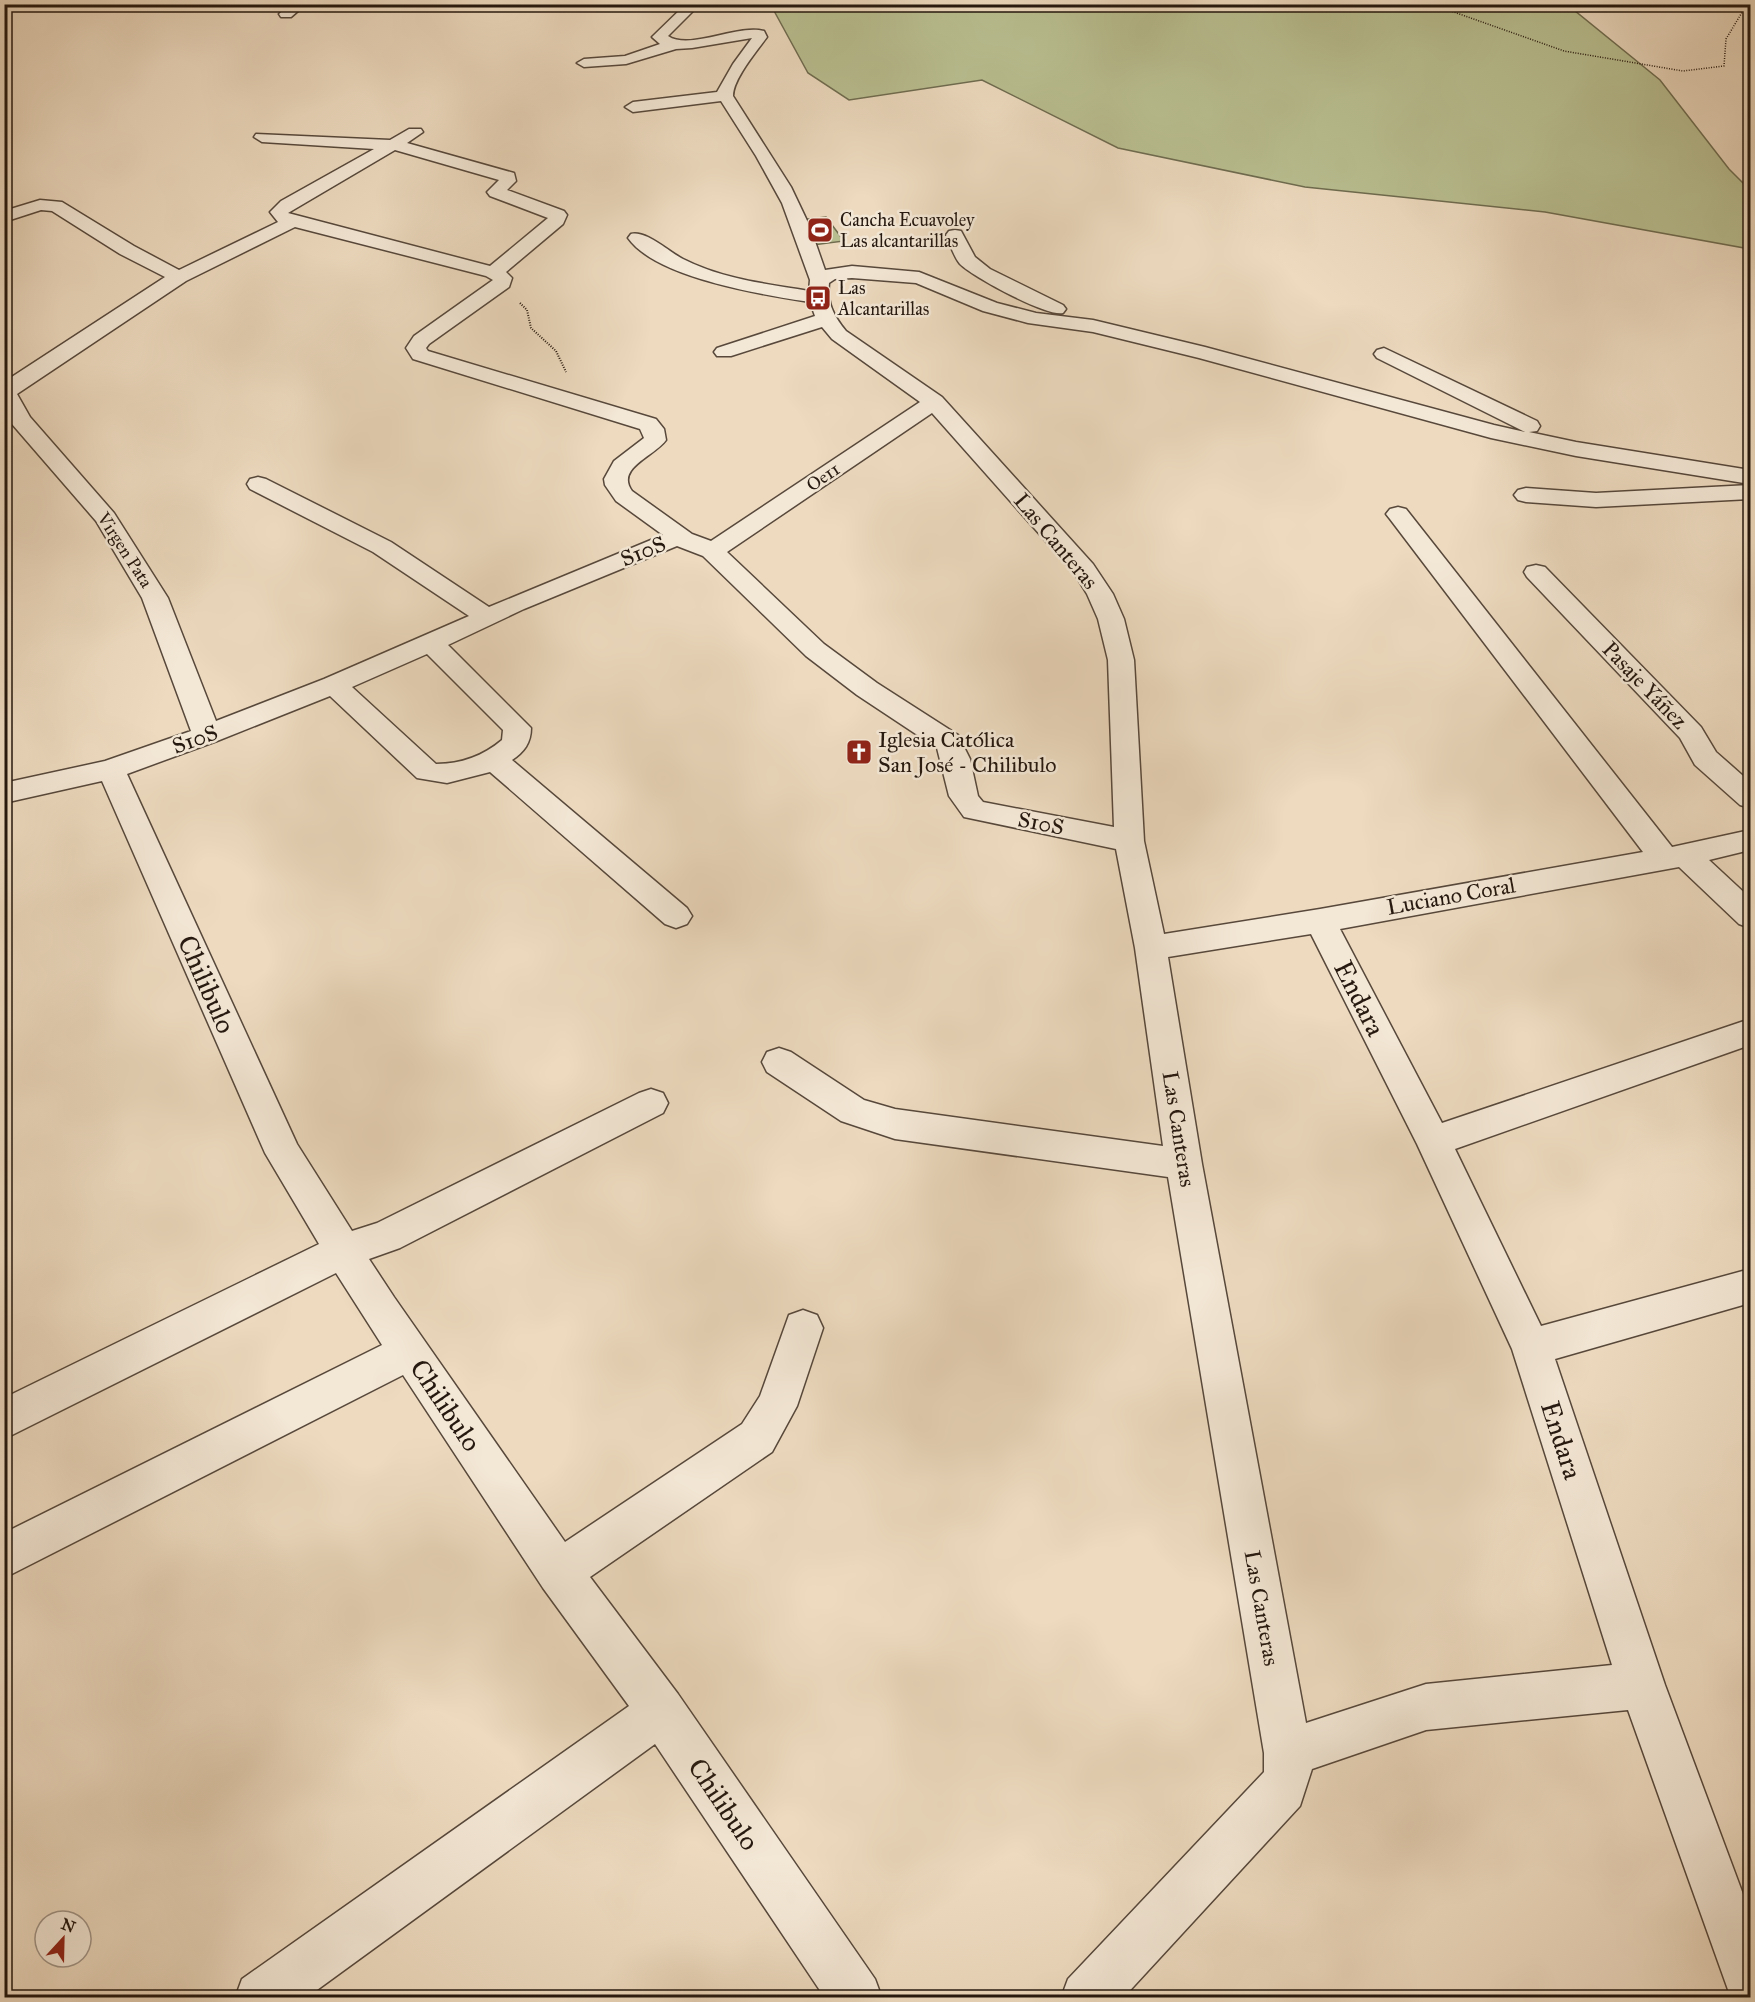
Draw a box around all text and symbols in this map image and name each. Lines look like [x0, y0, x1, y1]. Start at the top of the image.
place label: Cancha Ecuavoley Las alcantarillas [840, 209, 975, 252]
sports icon: Cancha Ecuavoley Las alcantarillas [805, 215, 835, 245]
place label: Las Alcantarillas [837, 277, 929, 320]
bus stop icon: Las Alcantarillas [803, 283, 833, 313]
street label: Oe11 [802, 458, 844, 496]
street label: Las Canteras [1008, 488, 1104, 594]
street label: Virgen Pata [91, 507, 158, 593]
street label: S10S [616, 530, 670, 572]
street label: Pasaje Yáñez [1597, 636, 1693, 734]
street label: S10S [168, 718, 222, 760]
place label: Iglesia Católica San José - Chilibulo [878, 726, 1057, 778]
church icon: Iglesia Católica San José - Chilibulo [844, 737, 874, 767]
street label: S10S [1015, 805, 1067, 841]
street label: Luciano Coral [1385, 871, 1517, 921]
street label: Chilibulo [171, 930, 243, 1038]
street label: Endara [1327, 955, 1393, 1042]
street label: Las Canteras [1157, 1069, 1201, 1189]
street label: Chilibulo [403, 1353, 489, 1457]
street label: Endara [1534, 1397, 1590, 1484]
street label: Las Canteras [1239, 1548, 1285, 1668]
street label: Chilibulo [681, 1752, 767, 1856]
north arrow [33, 1909, 93, 1969]
text: N [59, 1914, 79, 1937]

